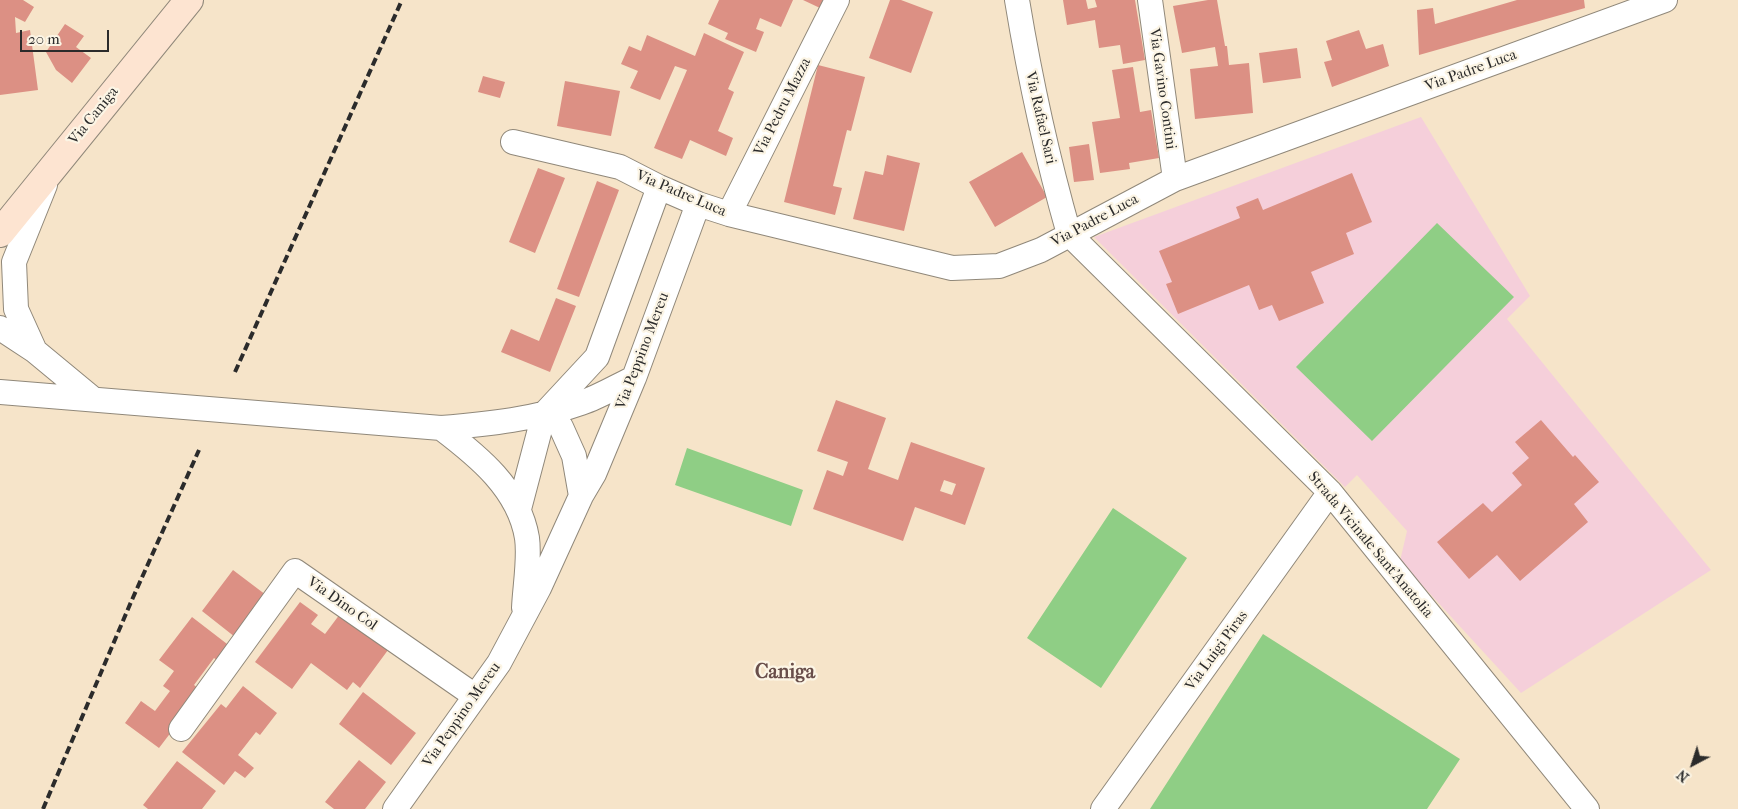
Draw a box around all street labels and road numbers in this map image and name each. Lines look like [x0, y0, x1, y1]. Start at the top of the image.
street label: Via Gavino Contini [1145, 27, 1179, 151]
street label: Via Padre Luca [1423, 46, 1519, 96]
street label: Via Pedru Mazza [751, 55, 815, 159]
street label: Via Rafael Sari [1021, 70, 1059, 166]
street label: Via Caniga [65, 83, 123, 149]
street label: Via Padre Luca [633, 167, 729, 221]
street label: Via Padre Luca [1048, 190, 1142, 252]
street label: Via Peppino Mereu [612, 290, 674, 412]
street label: Strada Vicinale Sant'Anatolia [1304, 468, 1436, 622]
street label: Via Dino Col [304, 573, 380, 635]
street label: Via Luigi Piras [1182, 608, 1252, 694]
street label: Via Peppino Mereu [419, 659, 505, 771]

